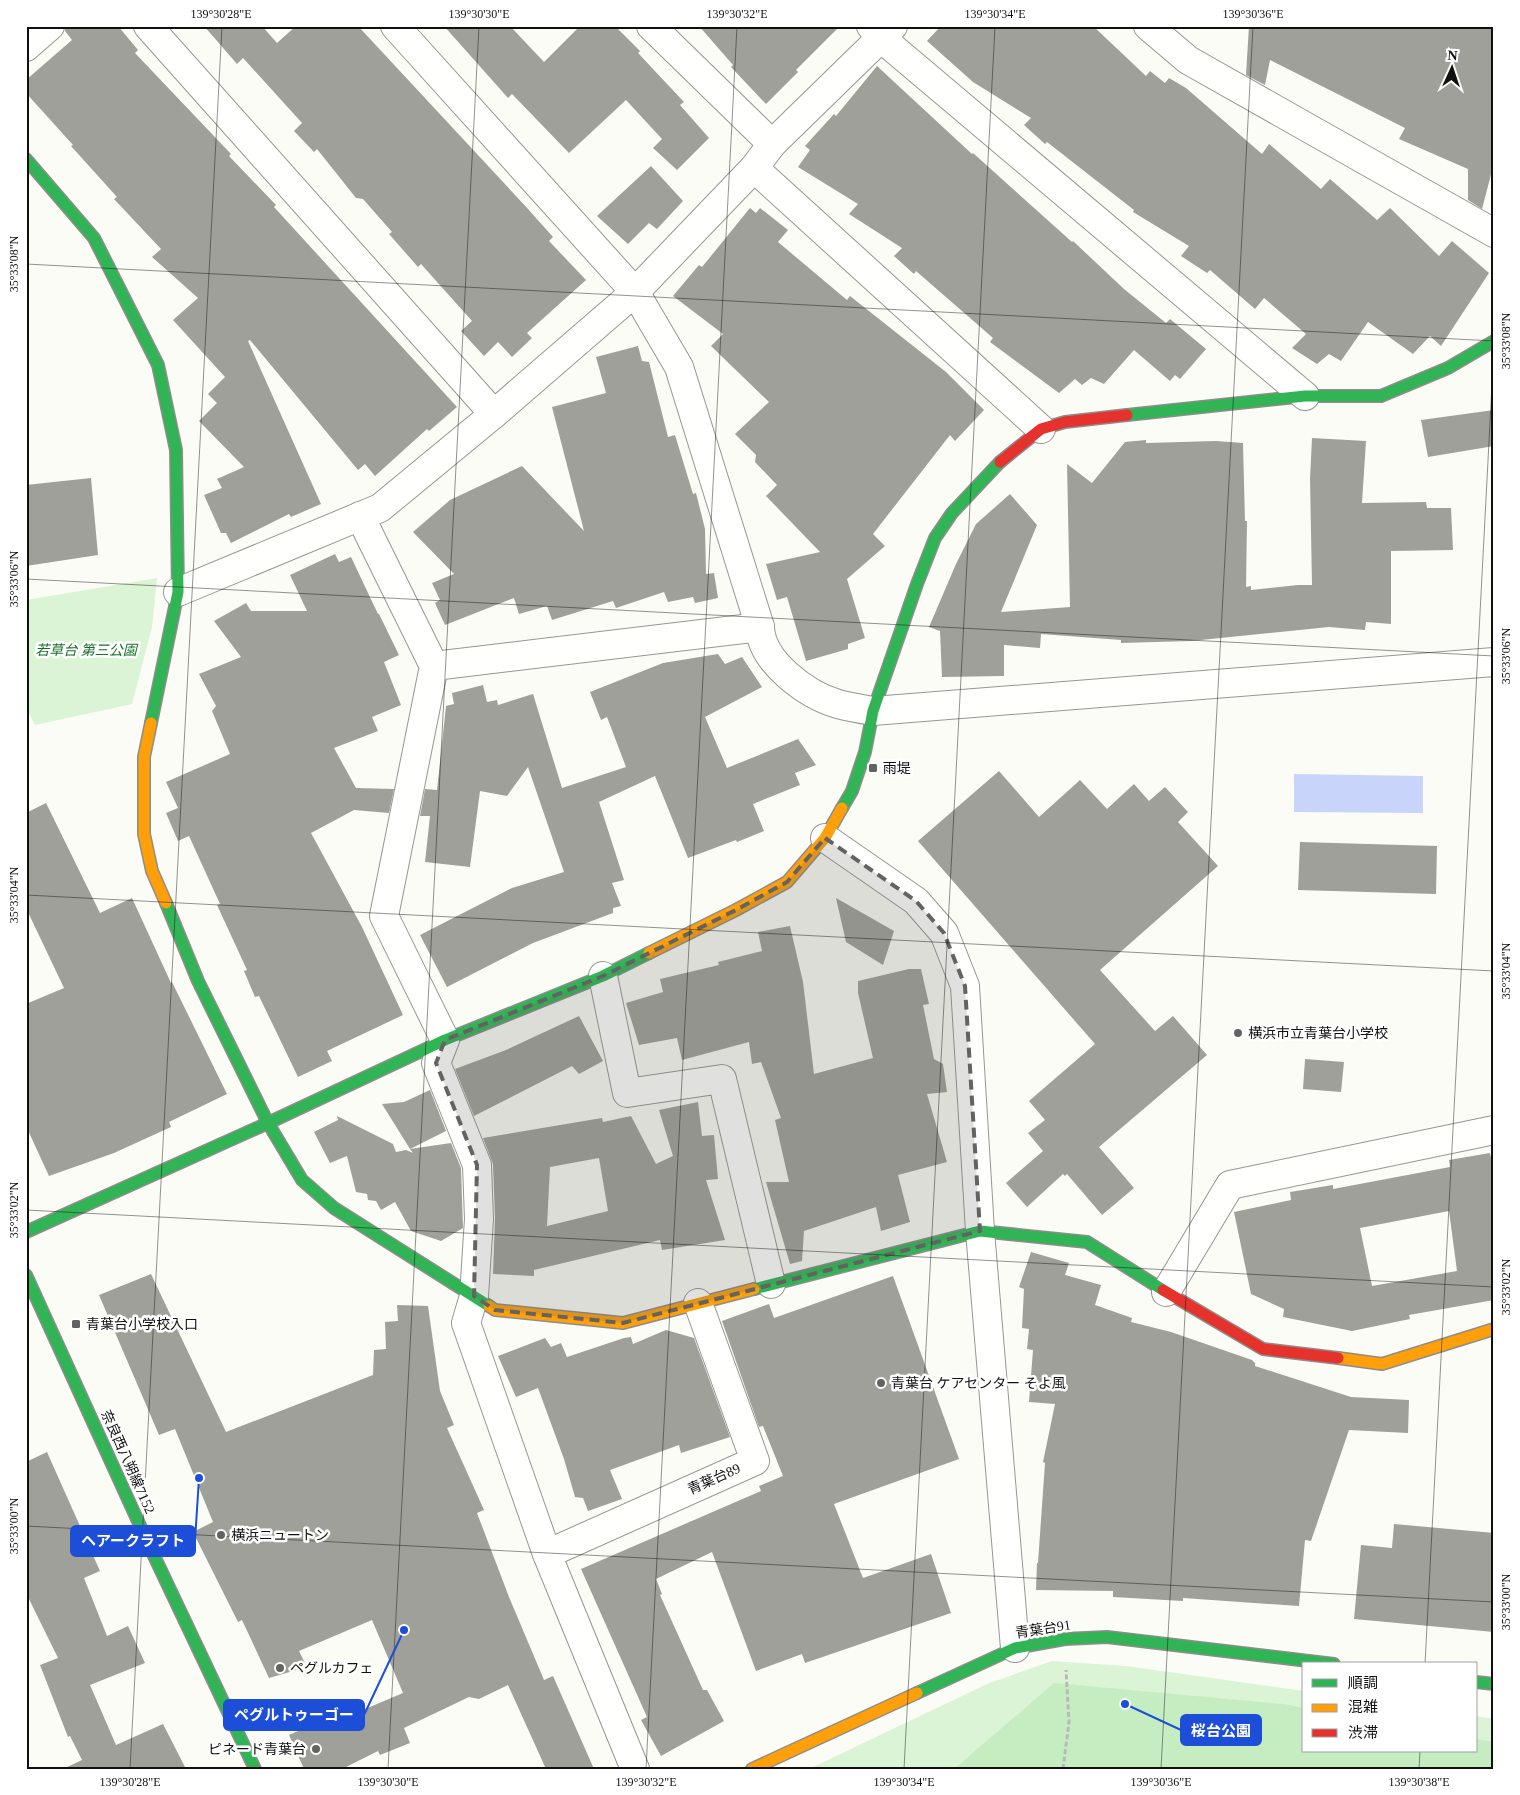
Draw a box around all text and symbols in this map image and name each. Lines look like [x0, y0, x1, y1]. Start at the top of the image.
text: 139°30'28"E [190, 7, 252, 21]
text: 139°30'30"E [448, 7, 510, 21]
text: 139°30'32"E [706, 7, 768, 21]
text: 139°30'34"E [964, 7, 1026, 21]
text: 139°30'36"E [1222, 7, 1284, 21]
north arrow [1428, 42, 1478, 92]
text: N [1447, 48, 1458, 63]
text: 35°33'08"N [7, 235, 21, 292]
text: 35°33'08"N [1499, 312, 1513, 369]
text: 35°33'06"N [7, 550, 21, 607]
text: 35°33'06"N [1499, 627, 1513, 684]
park label: 若草台 第三公園 [35, 643, 139, 658]
place label: 雨堤 [883, 761, 911, 776]
marker: 雨堤 [867, 762, 879, 774]
text: 35°33'04"N [7, 866, 21, 923]
text: 35°33'04"N [1499, 942, 1513, 999]
place label: 横浜市立青葉台小学校 [1248, 1025, 1388, 1041]
marker: 横浜市立青葉台小学校 [1232, 1027, 1244, 1039]
text: 35°33'02"N [7, 1181, 21, 1238]
text: 35°33'02"N [1499, 1258, 1513, 1315]
place label: 青葉台小学校入口 [86, 1316, 198, 1332]
marker: 青葉台小学校入口 [70, 1318, 82, 1330]
place label: 青葉台 ケアセンター そよ風 [891, 1375, 1066, 1391]
marker: 青葉台 ケアセンター そよ風 [875, 1377, 887, 1389]
street label: 奈良西八朔線7152 [98, 1408, 158, 1516]
street label: 青葉台89 [685, 1460, 743, 1497]
text: 35°33'00"N [7, 1497, 21, 1554]
callout: ヘアークラフト [71, 1526, 195, 1556]
place label: 横浜ニュートン [231, 1528, 329, 1543]
marker: 横浜ニュートン [215, 1529, 227, 1541]
text: ヘアークラフト [81, 1533, 185, 1549]
text: 35°33'00"N [1499, 1573, 1513, 1630]
street label: 青葉台91 [1014, 1616, 1072, 1641]
place label: ペグルカフェ [290, 1661, 374, 1676]
marker: ペグルカフェ [274, 1662, 286, 1674]
legend [1302, 1662, 1478, 1752]
text: 順調 [1348, 1675, 1378, 1691]
text: 混雑 [1348, 1699, 1378, 1715]
callout: ペグルトゥーゴー [224, 1700, 364, 1730]
text: ペグルトゥーゴー [234, 1707, 354, 1723]
callout: 桜台公園 [1181, 1715, 1261, 1745]
text: 桜台公園 [1191, 1723, 1251, 1739]
text: 渋滞 [1348, 1725, 1378, 1741]
place label: ピネード青葉台 [208, 1741, 306, 1757]
marker: ピネード青葉台 [310, 1743, 322, 1755]
text: 139°30'28"E [99, 1775, 161, 1789]
text: 139°30'30"E [357, 1775, 419, 1789]
text: 139°30'32"E [615, 1775, 677, 1789]
text: 139°30'34"E [873, 1775, 935, 1789]
text: 139°30'36"E [1130, 1775, 1192, 1789]
text: 139°30'38"E [1388, 1775, 1450, 1789]

